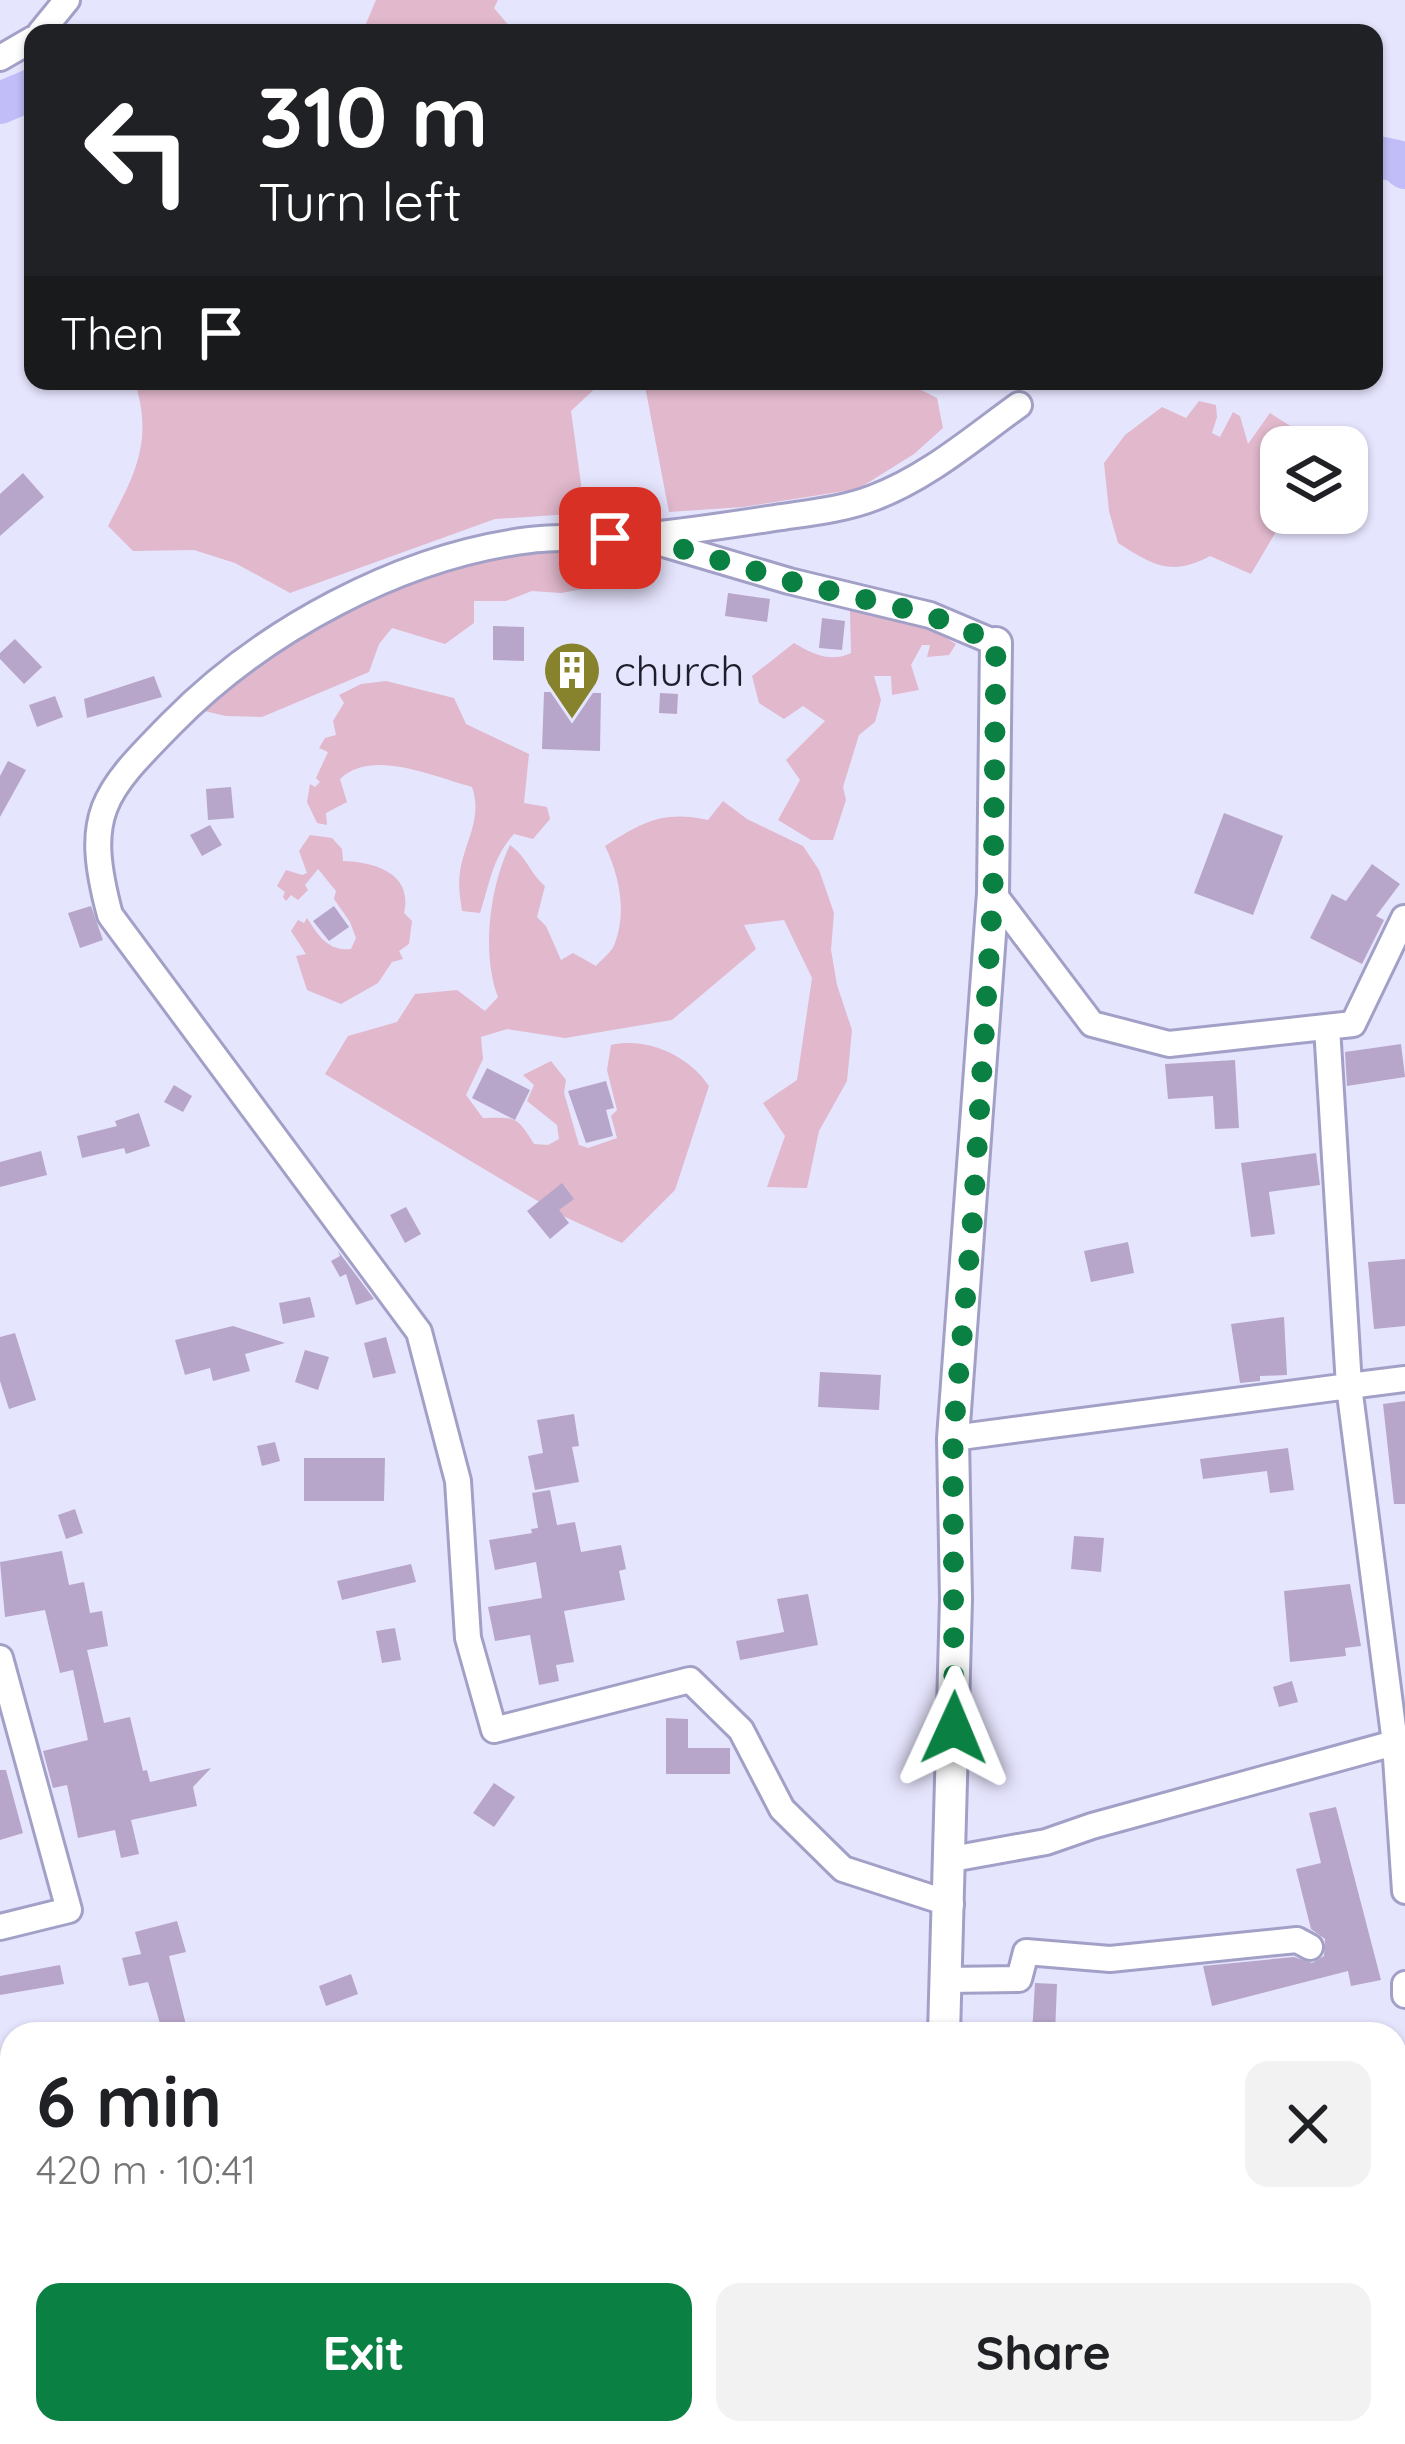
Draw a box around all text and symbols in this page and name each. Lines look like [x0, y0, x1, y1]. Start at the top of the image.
text: 310 m [258, 63, 488, 168]
icon: left [60, 72, 216, 228]
text: Turn left [258, 167, 462, 235]
icon: arrive [188, 300, 254, 366]
text: Then [60, 305, 164, 361]
map controls [1260, 426, 1368, 534]
button: layers [1260, 426, 1368, 534]
pin [559, 487, 661, 589]
icon: arrive [577, 505, 643, 571]
building icon: church [541, 639, 603, 721]
place label: church [614, 644, 744, 697]
position arrow [891, 1665, 1017, 1791]
text: 6 min [36, 2055, 222, 2145]
button: close [1245, 2061, 1371, 2187]
text: 420 m · 10:41 [36, 2145, 256, 2194]
button: Exit [36, 2283, 692, 2421]
button: Share [716, 2283, 1371, 2421]

